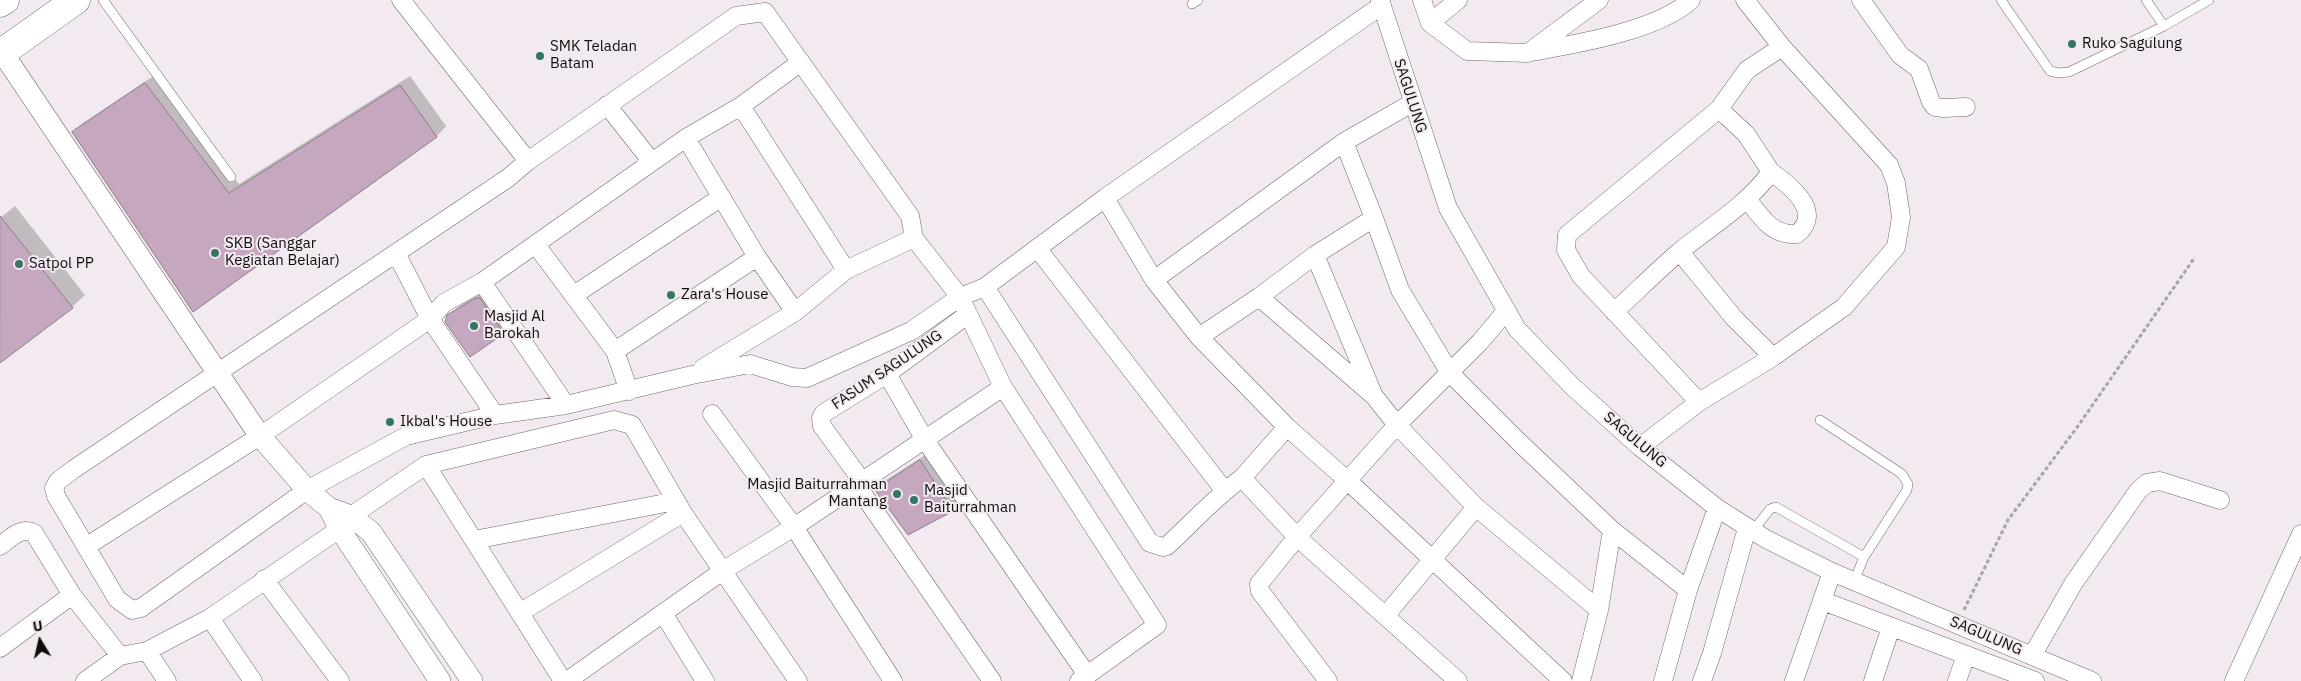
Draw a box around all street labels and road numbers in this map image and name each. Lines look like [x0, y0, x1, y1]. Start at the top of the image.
street label: SAGULUNG [1390, 57, 1430, 135]
street label: FASUM SAGULUNG [829, 326, 945, 414]
street label: SAGULUNG [1600, 408, 1670, 472]
street label: SAGULUNG [1947, 613, 2025, 659]

